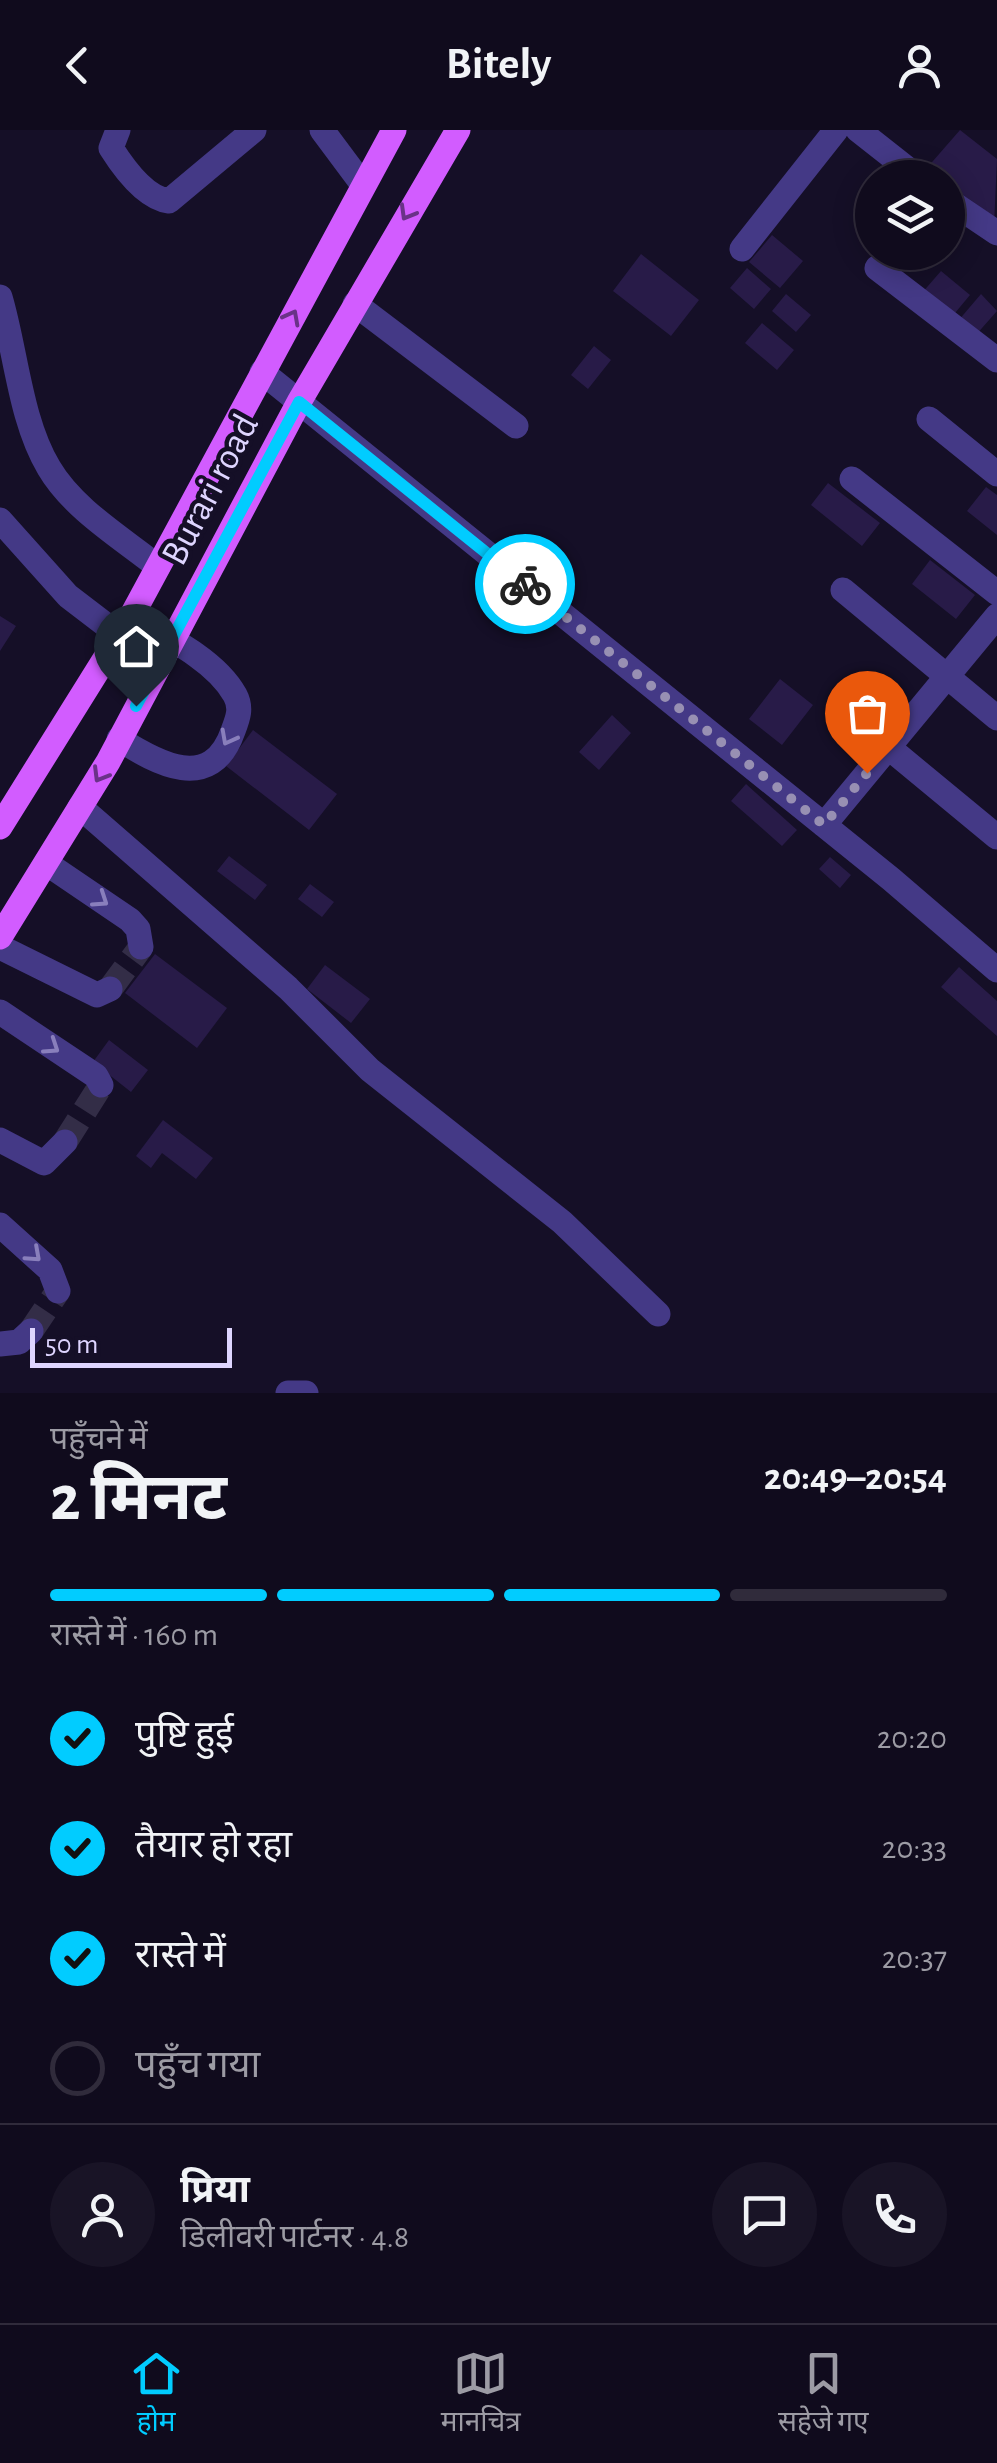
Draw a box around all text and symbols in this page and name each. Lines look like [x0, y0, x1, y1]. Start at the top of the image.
icon: back [50, 38, 105, 93]
icon: person [892, 38, 947, 93]
text: Bitely [446, 42, 551, 87]
map controls [855, 160, 965, 270]
button: layers [855, 160, 965, 270]
one-way arrow [400, 202, 419, 220]
one-way arrow [280, 309, 299, 328]
street label: Burari road [155, 408, 266, 571]
courier [475, 534, 575, 634]
icon: bike [498, 557, 553, 612]
pin [94, 604, 179, 707]
icon: home [109, 619, 164, 674]
pin [825, 671, 910, 774]
icon: bag [840, 686, 895, 741]
one-way arrow [221, 727, 240, 745]
one-way arrow [93, 764, 112, 782]
one-way arrow [91, 887, 109, 906]
one-way arrow [42, 1034, 60, 1053]
one-way arrow [22, 1243, 41, 1261]
scale bar [30, 1323, 232, 1368]
text: 50 m [45, 1331, 99, 1359]
text: पहुँचने में [50, 1423, 148, 1455]
text: 20:49–20:54 [764, 1459, 947, 1497]
text: 2 मिनट [50, 1467, 227, 1532]
text: रास्ते में · 160 m [50, 1619, 218, 1651]
icon: check [50, 1711, 105, 1766]
text: पुष्टि हुई [135, 1717, 234, 1755]
text: 20:20 [877, 1722, 947, 1754]
icon: check [50, 1821, 105, 1876]
text: तैयार हो रहा [135, 1827, 292, 1865]
text: 20:33 [882, 1832, 947, 1864]
icon: check [50, 1931, 105, 1986]
text: रास्ते में [135, 1937, 226, 1975]
text: 20:37 [882, 1942, 947, 1974]
text: पहुँच गया [135, 2047, 260, 2085]
button: person [50, 2162, 155, 2267]
button: chat [712, 2162, 817, 2267]
button: phone [842, 2162, 947, 2267]
text: प्रिया [180, 2172, 250, 2210]
text: डिलीवरी पार्टनर · 4.8 [180, 2221, 409, 2253]
tab: होम [129, 2346, 184, 2442]
tab: मानचित्र [441, 2346, 521, 2442]
tab: सहेजे गए [778, 2346, 868, 2442]

